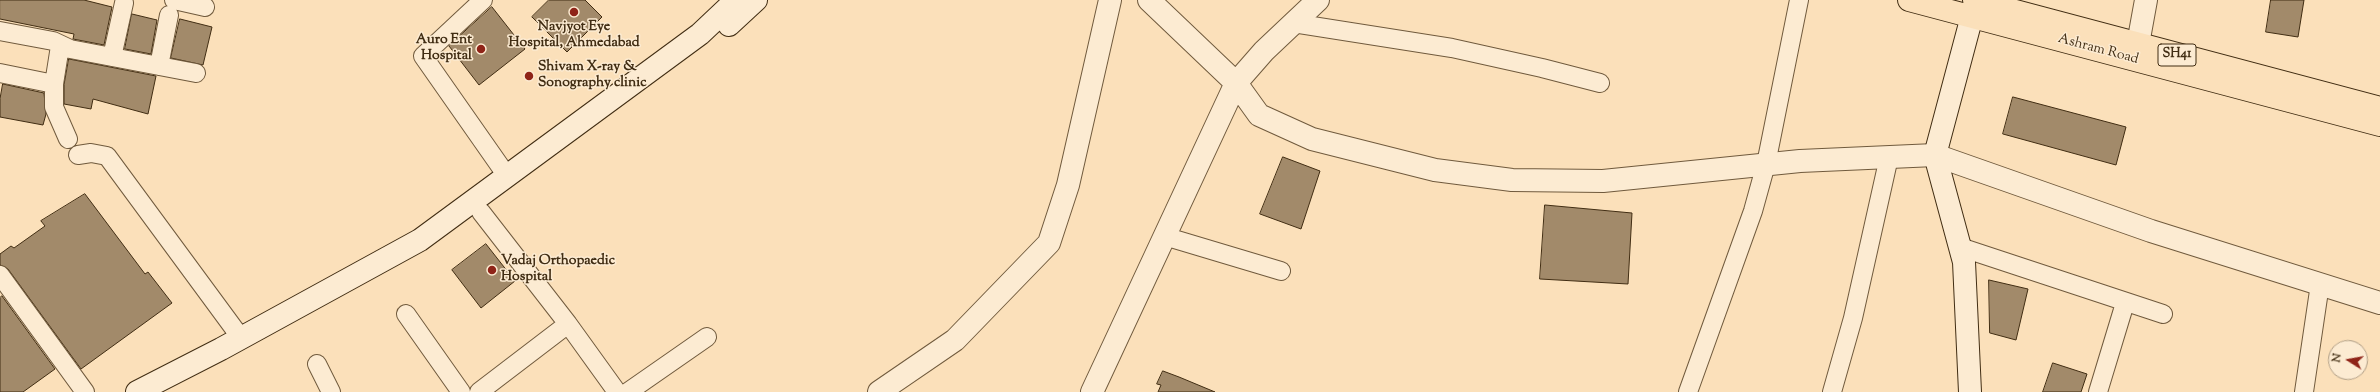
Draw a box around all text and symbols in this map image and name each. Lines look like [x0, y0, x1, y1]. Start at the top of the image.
marker: Navjyot Eye Hospital, Ahmedabad [568, 6, 580, 18]
place label: Navjyot Eye Hospital, Ahmedabad [508, 20, 640, 52]
street label: Ashram Road [2056, 31, 2140, 69]
place label: Auro Ent Hospital [416, 33, 472, 66]
marker: Auro Ent Hospital [475, 43, 487, 55]
road number: SH41 [2158, 44, 2196, 66]
place label: Shivam X-ray & Sonography clinic [538, 60, 647, 92]
marker: Shivam X-ray & Sonography clinic [523, 70, 535, 82]
place label: Vadaj Orthopaedic Hospital [501, 254, 615, 286]
marker: Vadaj Orthopaedic Hospital [486, 264, 498, 276]
north arrow [2328, 340, 2368, 380]
text: N [2329, 352, 2346, 364]

